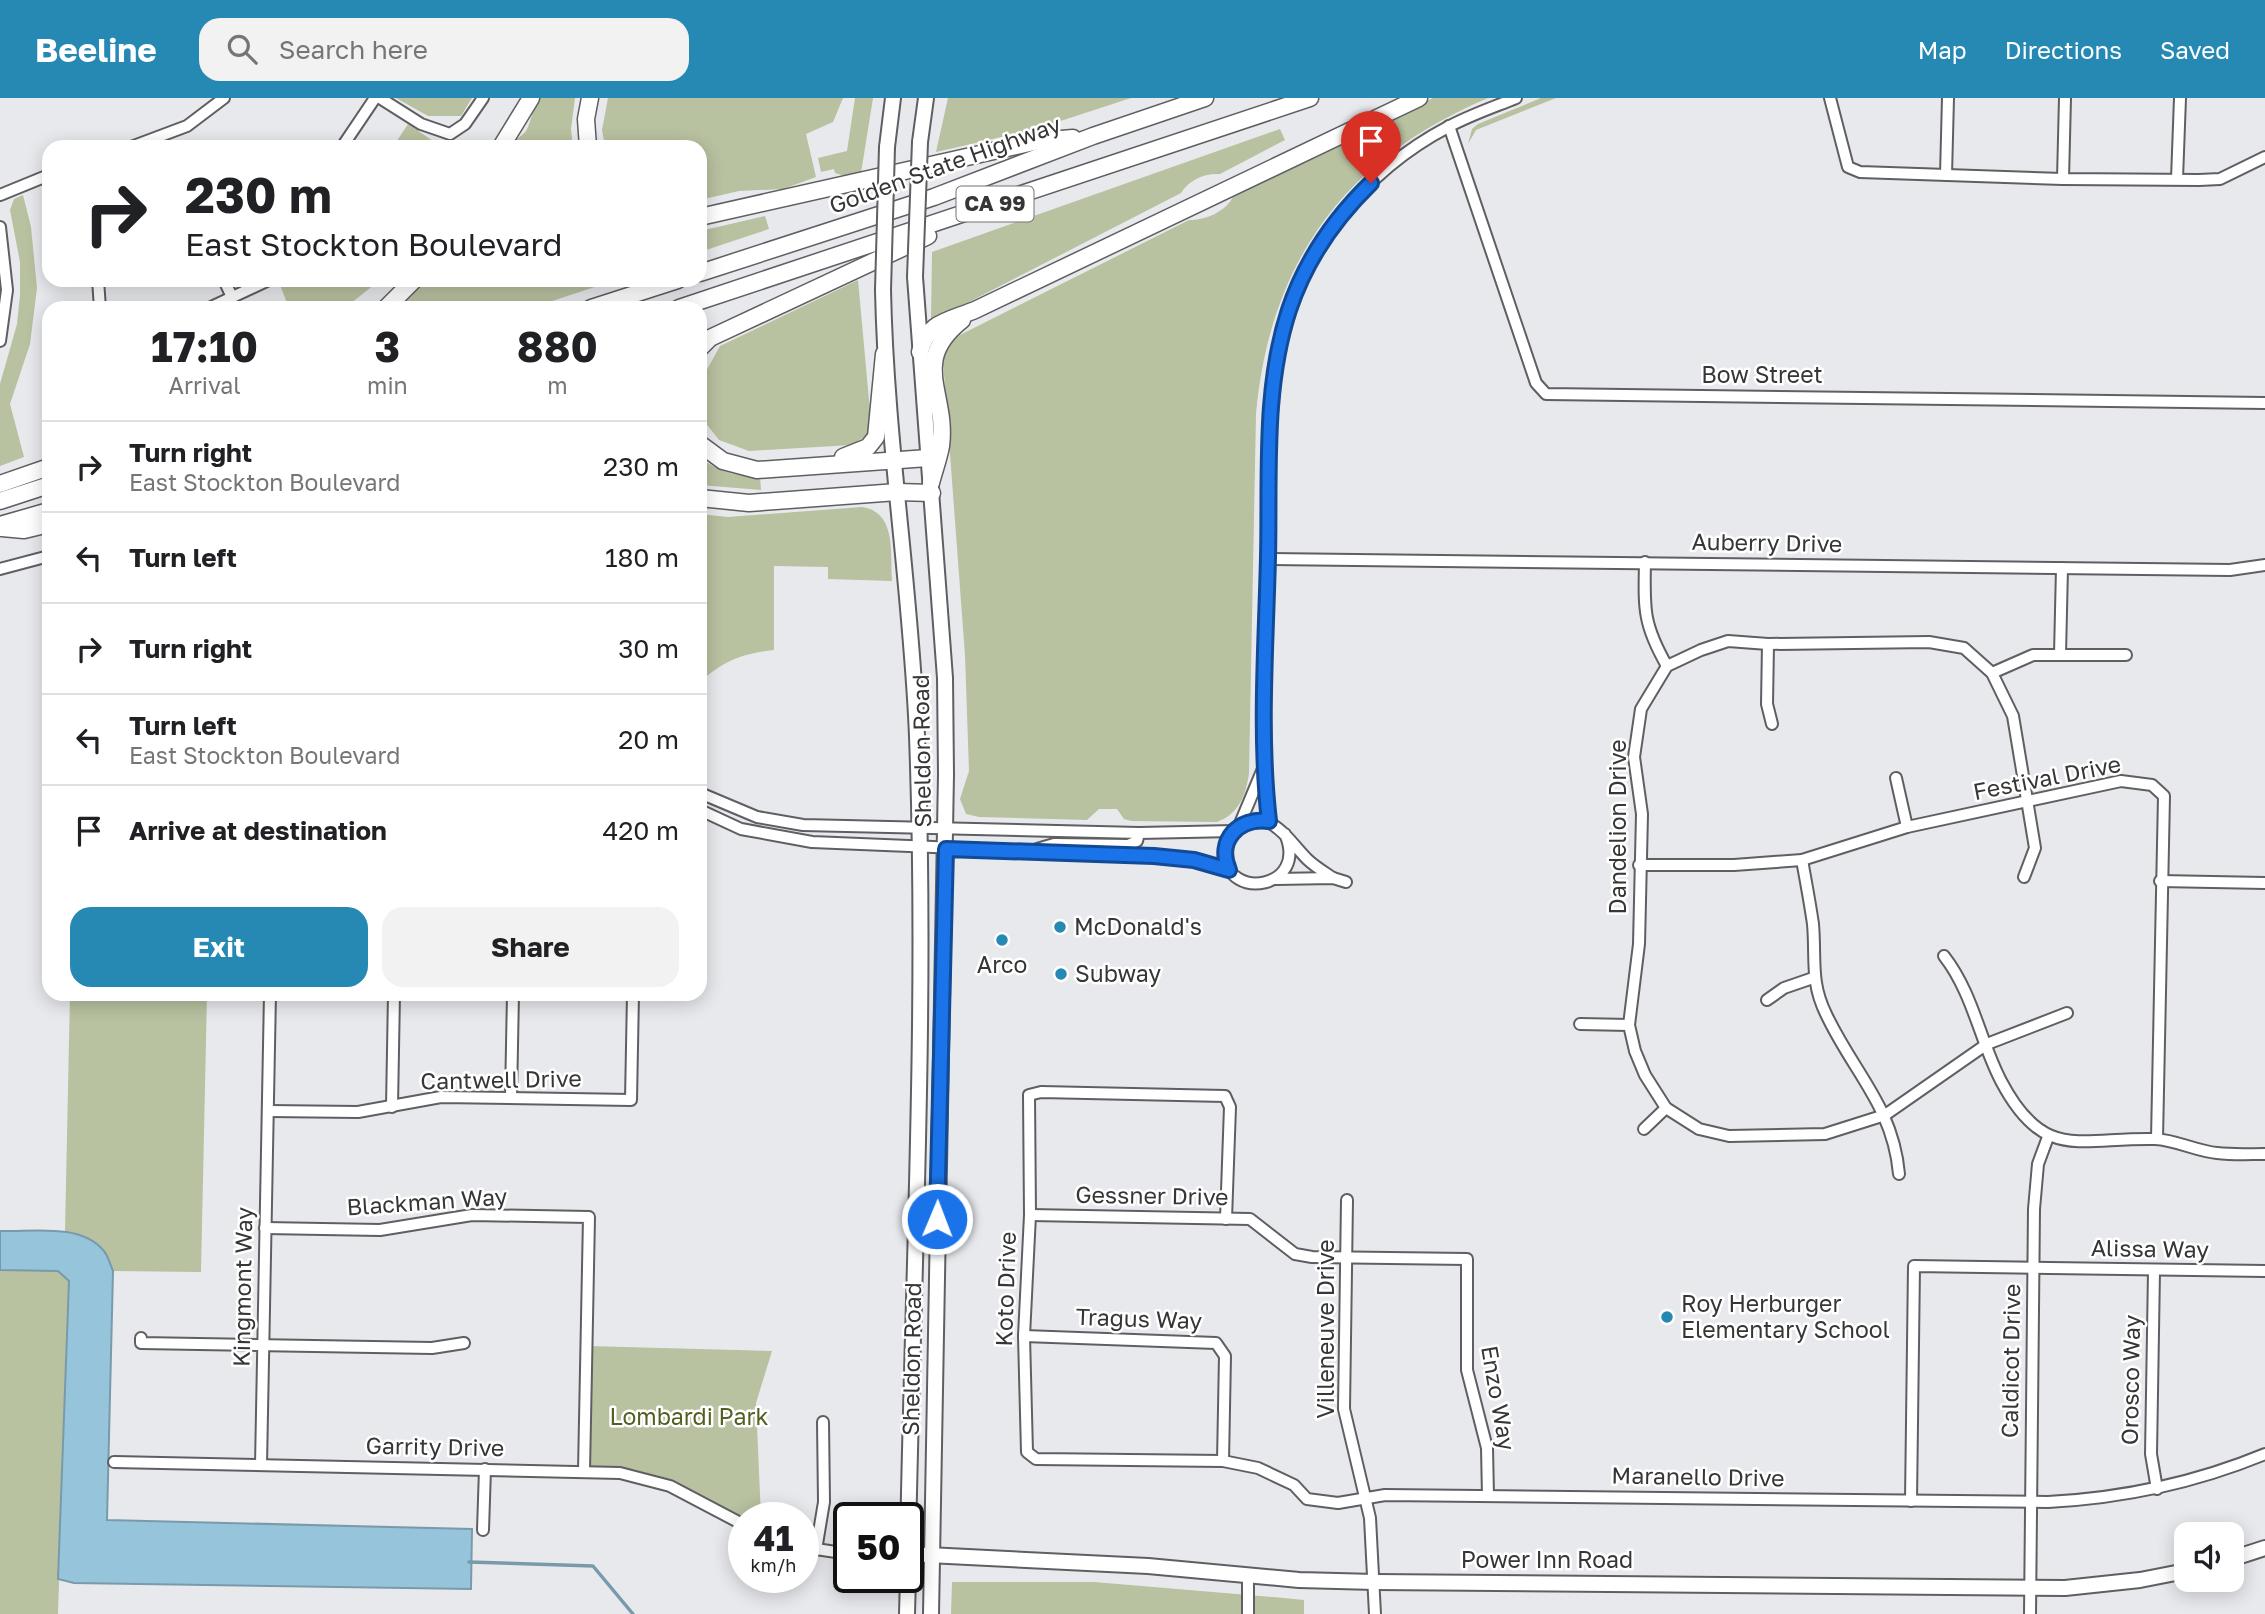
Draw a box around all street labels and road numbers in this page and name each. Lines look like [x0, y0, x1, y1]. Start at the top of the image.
street label: Golden State Highway [825, 109, 1064, 219]
road number: CA 99 [956, 186, 1034, 222]
street label: Bow Street [1701, 360, 1823, 388]
street label: Auberry Drive [1691, 527, 1843, 557]
street label: Sheldon Road [906, 674, 936, 828]
street label: Dandelion Drive [1603, 740, 1631, 914]
street label: Festival Drive [1971, 749, 2123, 805]
street label: Cantwell Drive [420, 1064, 582, 1094]
street label: Gessner Drive [1075, 1180, 1229, 1210]
street label: Blackman Way [346, 1181, 508, 1221]
street label: Kingmont Way [227, 1207, 257, 1367]
street label: Koto Drive [989, 1231, 1021, 1347]
street label: Alissa Way [2091, 1233, 2209, 1263]
street label: Villeneuve Drive [1311, 1239, 1339, 1419]
street label: Sheldon Road [896, 1282, 926, 1436]
street label: Caldicot Drive [1995, 1284, 2025, 1438]
street label: Tragus Way [1075, 1302, 1203, 1334]
street label: Orosco Way [2115, 1314, 2145, 1445]
street label: Enzo Way [1476, 1343, 1522, 1453]
street label: Garrity Drive [365, 1431, 505, 1461]
street label: Maranello Drive [1611, 1460, 1785, 1492]
street label: Power Inn Road [1461, 1545, 1633, 1573]

